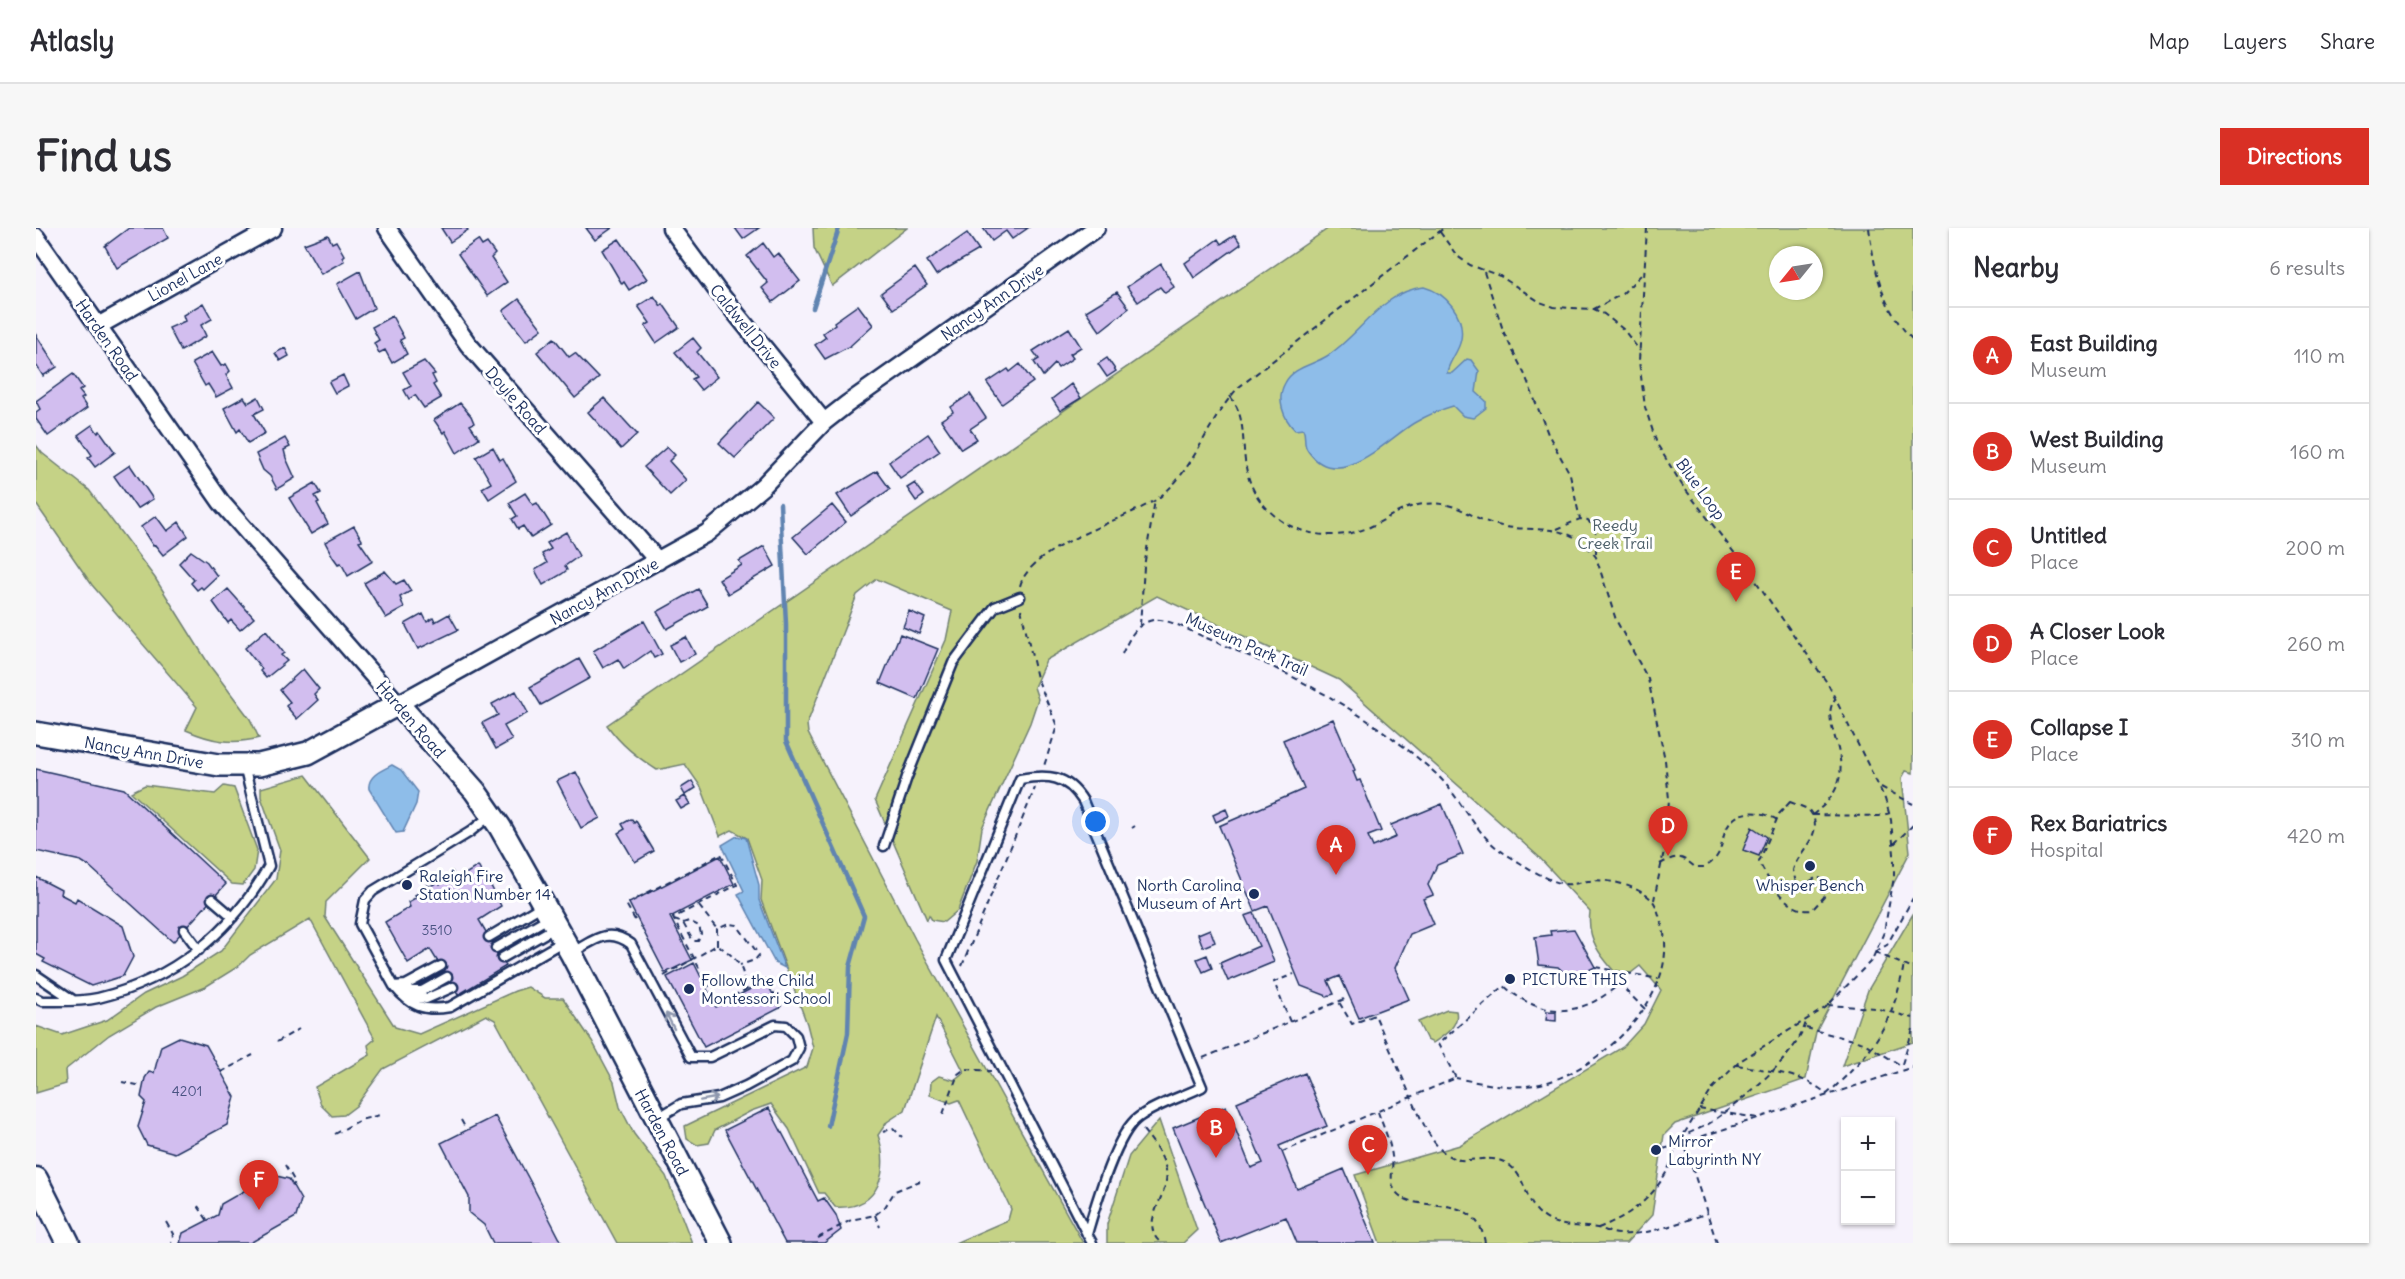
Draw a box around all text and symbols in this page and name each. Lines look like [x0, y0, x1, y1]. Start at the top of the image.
text: Atlasly [30, 23, 114, 59]
text: Map [2149, 28, 2189, 55]
text: Layers [2222, 28, 2287, 55]
text: Share [2320, 28, 2375, 55]
button: Directions [2220, 128, 2369, 185]
text: Find us [36, 130, 172, 182]
north arrow [1769, 246, 1823, 300]
street label: Lionel Lane [144, 248, 226, 306]
text: Nearby [1973, 251, 2059, 284]
text: 6 results [2269, 255, 2345, 280]
street label: Nancy Ann Drive [937, 259, 1047, 345]
street label: Caldwell Drive [706, 280, 786, 372]
street label: Harden Road [71, 295, 143, 385]
text: East Building [2030, 329, 2158, 357]
text: A [1986, 343, 1999, 368]
text: 110 m [2294, 343, 2345, 368]
text: Museum [2030, 357, 2107, 382]
street label: Doyle Road [481, 362, 551, 438]
text: West Building [2030, 425, 2164, 453]
text: B [1986, 439, 1999, 464]
text: 160 m [2290, 439, 2345, 464]
text: Museum [2030, 453, 2107, 478]
street label: Blue Loop [1672, 454, 1730, 524]
park label: Reedy Creek Trail [1577, 515, 1653, 553]
text: Untitled [2030, 521, 2107, 549]
text: C [1986, 535, 1999, 560]
text: 200 m [2285, 535, 2345, 560]
text: Place [2030, 549, 2078, 574]
pin: E [1716, 552, 1756, 602]
street label: Nancy Ann Drive [546, 553, 662, 629]
street label: Museum Park Trail [1183, 608, 1311, 680]
text: A Closer Look [2030, 617, 2165, 645]
text: D [1985, 631, 2000, 656]
text: 260 m [2287, 631, 2345, 656]
text: Place [2030, 645, 2078, 670]
street label: Harden Road [372, 676, 450, 762]
text: Collapse I [2030, 713, 2128, 741]
text: E [1987, 727, 1998, 752]
text: 310 m [2290, 727, 2345, 752]
street label: Nancy Ann Drive [83, 732, 205, 772]
text: Place [2030, 741, 2078, 766]
pin: D [1648, 806, 1688, 856]
your location [1081, 807, 1110, 836]
text: Rex Bariatrics [2030, 809, 2167, 837]
text: F [1987, 823, 1998, 848]
text: 420 m [2287, 823, 2345, 848]
pin: A [1316, 826, 1356, 875]
text: Hospital [2030, 837, 2103, 862]
marker: Whisper Bench [1803, 859, 1817, 873]
place label: Raleigh Fire Station Number 14 [419, 866, 551, 904]
place label: North Carolina Museum of Art [1137, 875, 1243, 913]
place label: Whisper Bench [1756, 875, 1864, 895]
marker: Raleigh Fire Station Number 14 [400, 878, 414, 892]
marker: North Carolina Museum of Art [1247, 887, 1261, 901]
house number: 3510 [422, 921, 452, 939]
place label: PICTURE THIS [1522, 969, 1627, 989]
place label: Follow the Child Montessori School [701, 970, 831, 1008]
marker: PICTURE THIS [1503, 972, 1517, 986]
marker: Follow the Child Montessori School [682, 982, 696, 996]
one-way arrow [664, 1012, 675, 1030]
house number: 4201 [172, 1082, 202, 1100]
street label: Harden Road [631, 1085, 693, 1179]
one-way arrow [699, 1093, 719, 1104]
pin: B [1196, 1108, 1236, 1158]
map controls [1841, 1117, 1895, 1225]
button: + [1841, 1117, 1895, 1171]
pin: C [1348, 1126, 1388, 1175]
place label: Mirror Labyrinth NY [1668, 1131, 1761, 1169]
marker: Mirror Labyrinth NY [1649, 1143, 1663, 1157]
pin: F [240, 1160, 278, 1210]
button: − [1841, 1171, 1895, 1225]

